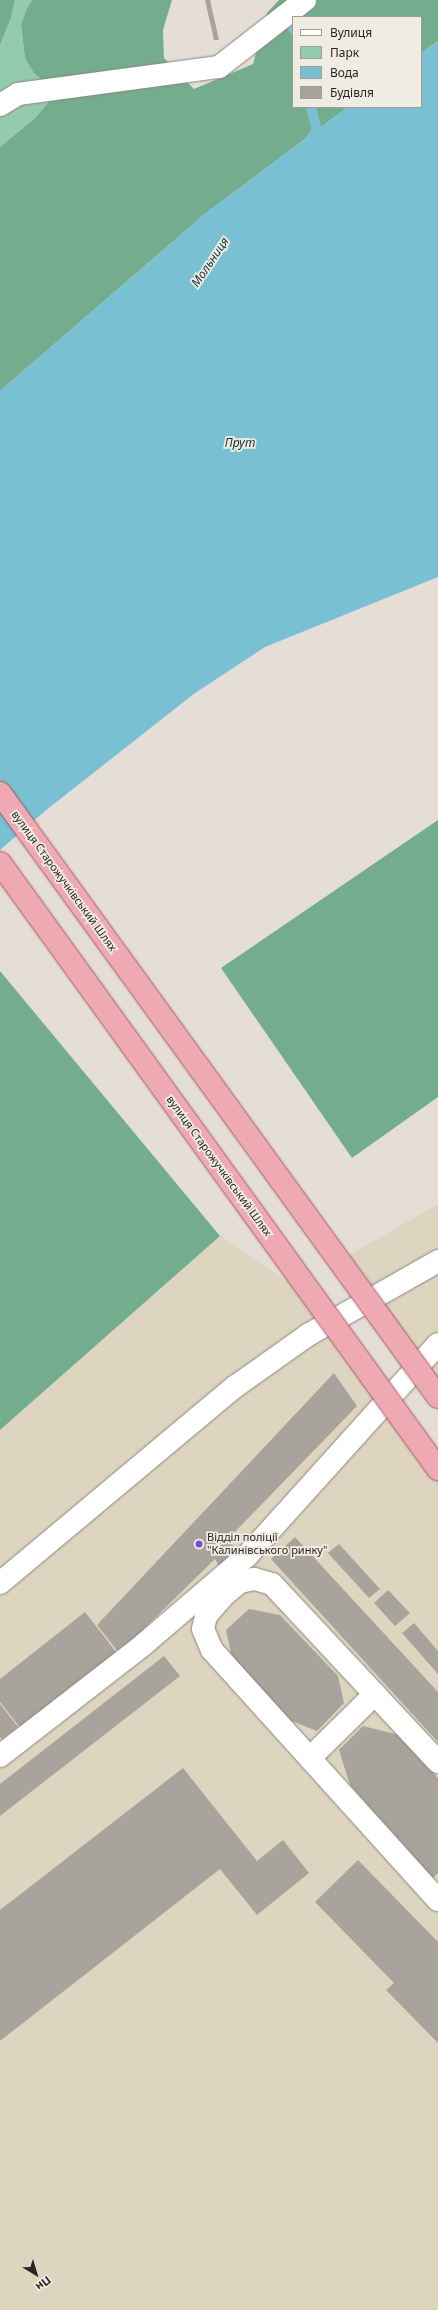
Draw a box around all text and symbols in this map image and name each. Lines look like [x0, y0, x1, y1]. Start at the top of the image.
legend [292, 16, 422, 108]
text: Вулиця [330, 24, 372, 41]
text: Парк [330, 44, 359, 61]
text: Вода [330, 64, 359, 81]
text: Будівля [330, 84, 374, 101]
water label: Мольниця [188, 234, 232, 290]
water label: Прут [225, 436, 255, 450]
street label: вулиця Старожучківський Шлях [9, 808, 119, 954]
street label: вулиця Старожучківський Шлях [164, 1093, 274, 1239]
place label: Відділ поліції "Калинівського ринку" [207, 1531, 328, 1557]
marker: Відділ поліції "Калинівського ринку" [194, 1539, 204, 1549]
north arrow [16, 2254, 56, 2294]
text: Пн [33, 2273, 54, 2295]

